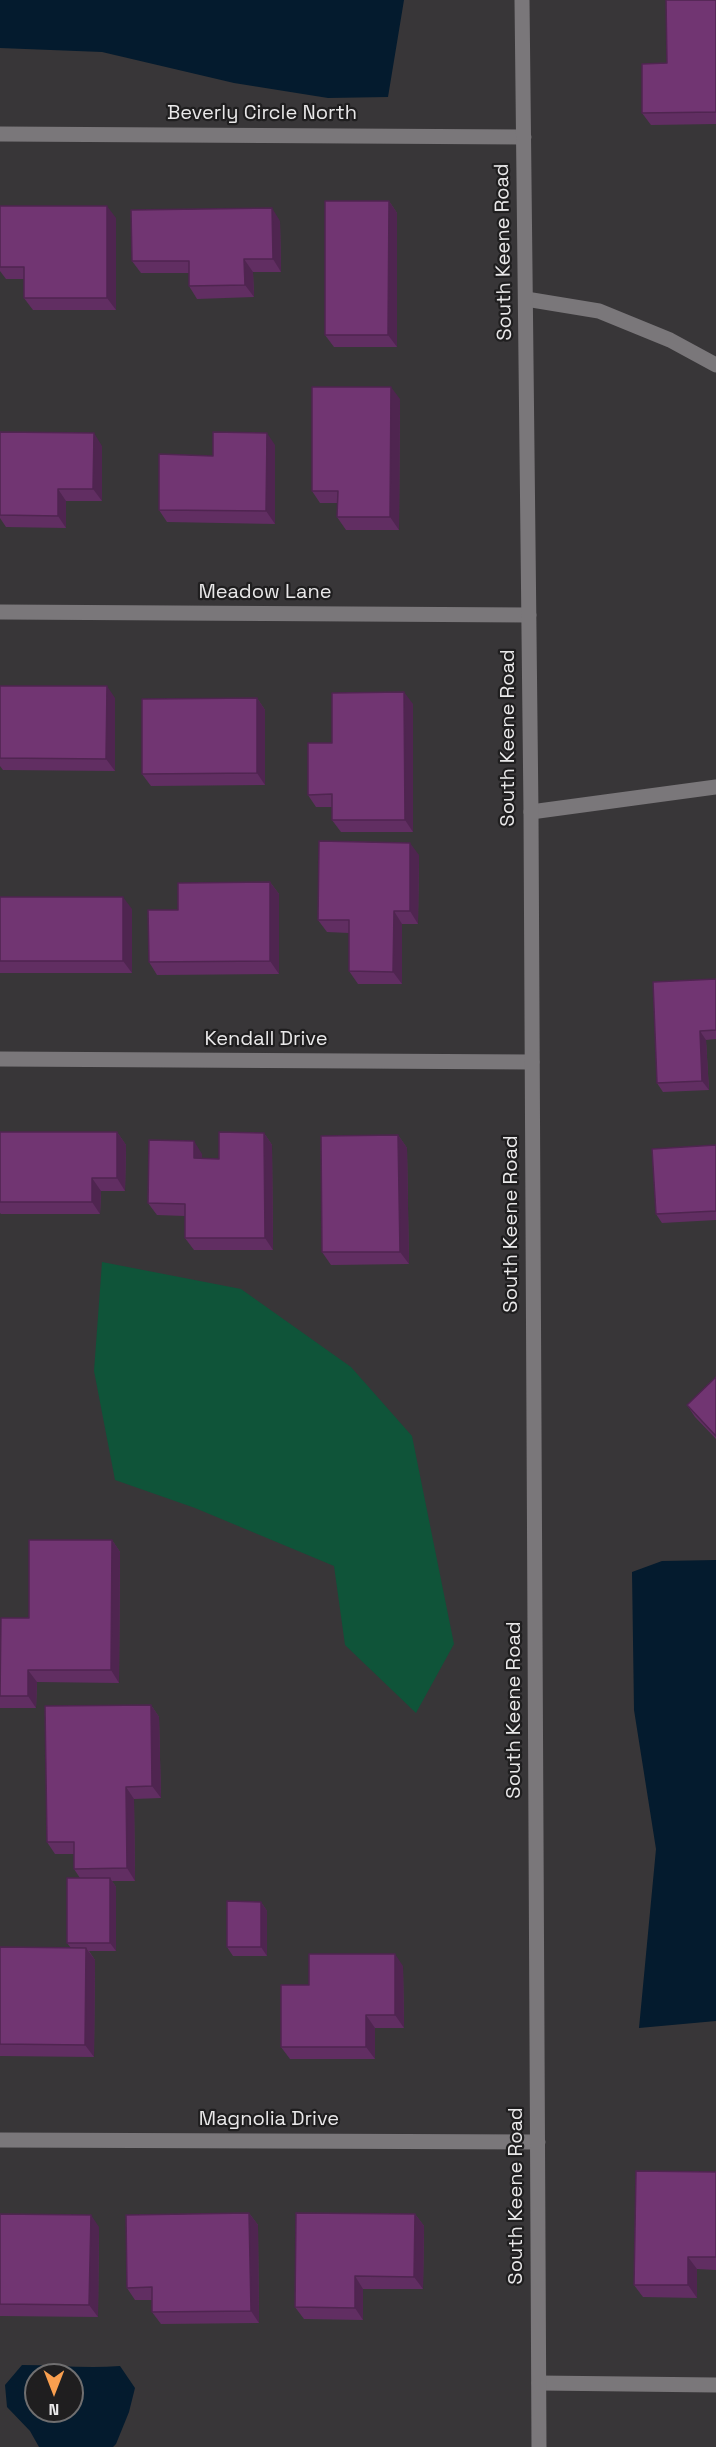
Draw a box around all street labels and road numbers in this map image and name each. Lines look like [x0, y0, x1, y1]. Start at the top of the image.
street label: Beverly Circle North [167, 102, 357, 126]
street label: South Keene Road [490, 163, 518, 341]
street label: Meadow Lane [198, 581, 332, 605]
street label: South Keene Road [497, 649, 521, 827]
street label: Kendall Drive [204, 1028, 328, 1052]
street label: South Keene Road [500, 1135, 524, 1313]
street label: South Keene Road [503, 1621, 527, 1799]
street label: South Keene Road [505, 2107, 529, 2285]
street label: Magnolia Drive [199, 2108, 339, 2132]

